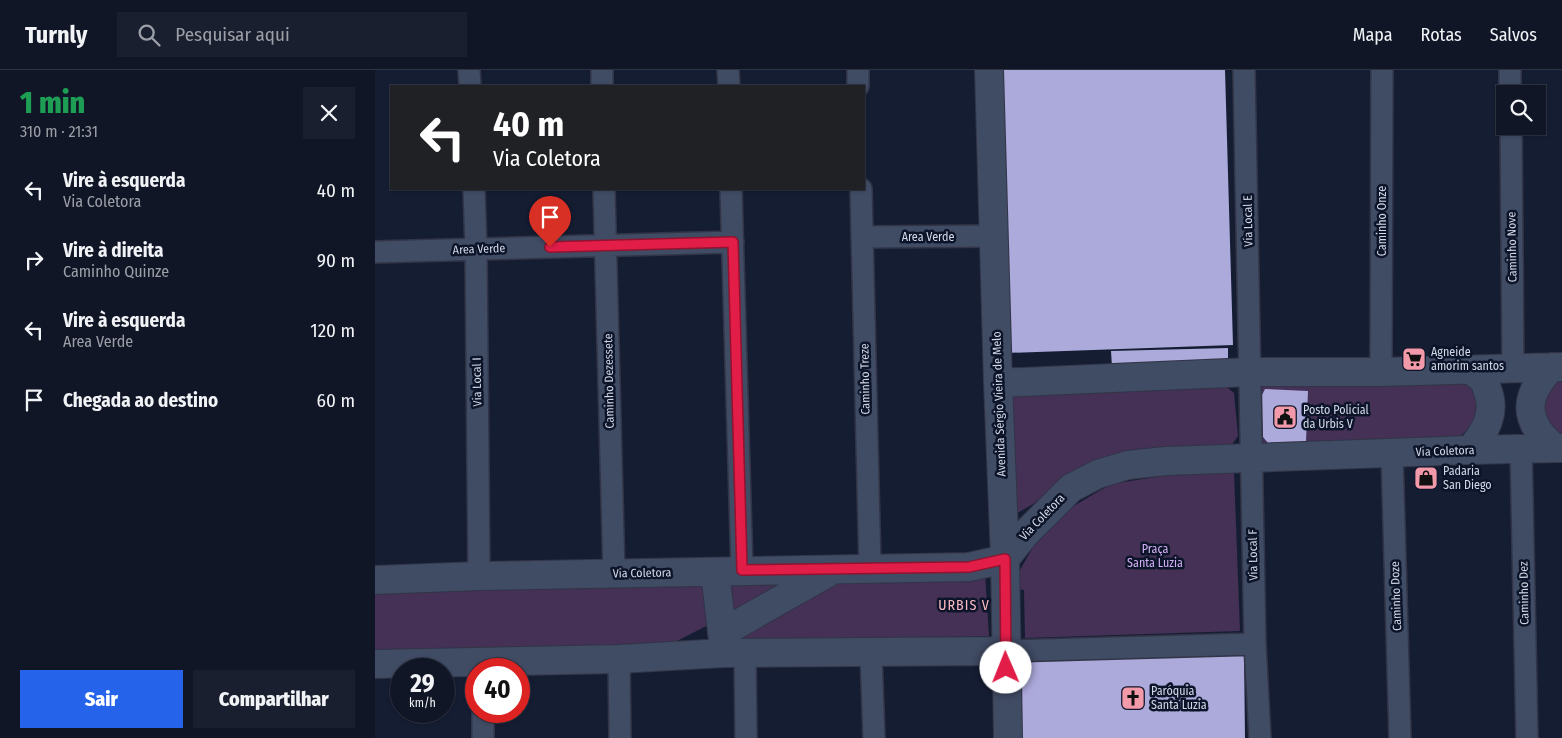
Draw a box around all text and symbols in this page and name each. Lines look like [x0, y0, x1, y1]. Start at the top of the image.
search box [117, 12, 467, 57]
text: Turnly [25, 21, 87, 49]
icon: search [135, 21, 163, 49]
text: Pesquisar aqui [175, 23, 290, 46]
text: Mapa [1353, 24, 1393, 46]
text: Rotas [1421, 24, 1462, 46]
text: Salvos [1490, 24, 1537, 46]
text: 1 min [20, 85, 85, 121]
map controls [1496, 85, 1546, 135]
button: search [1496, 85, 1546, 135]
button: close [303, 87, 355, 139]
text: 40 m [493, 103, 564, 145]
icon: left [410, 105, 475, 170]
text: 310 m · 21:31 [20, 122, 98, 141]
text: Via Coletora [493, 145, 601, 172]
text: Vire à esquerda [63, 169, 185, 192]
icon: left [20, 176, 48, 204]
text: 40 m [317, 179, 355, 202]
street label: Caminho Onze [1375, 186, 1389, 256]
text: Via Coletora [63, 192, 141, 211]
street label: Via Local E [1241, 195, 1255, 247]
pin [529, 196, 571, 247]
icon: arrive [536, 203, 564, 231]
street label: Caminho Nove [1504, 211, 1520, 282]
street label: Area Verde [902, 230, 954, 244]
text: Vire à direita [63, 239, 164, 262]
street label: Area Verde [452, 241, 506, 257]
icon: right [20, 246, 48, 274]
text: 90 m [317, 249, 355, 272]
text: Caminho Quinze [63, 262, 169, 281]
text: Vire à esquerda [63, 309, 185, 332]
icon: left [20, 316, 48, 344]
text: 120 m [310, 319, 355, 342]
street label: Avenida Sérgio Vieira de Melo [989, 331, 1009, 477]
text: Area Verde [63, 332, 133, 351]
street label: Caminho Dezessete [601, 333, 617, 429]
street label: Caminho Treze [857, 343, 873, 415]
place label: Agneide amorim santos [1431, 345, 1504, 373]
supermarket icon: Agneide amorim santos [1401, 346, 1427, 372]
street label: Via Local I [470, 357, 484, 407]
icon: arrive [20, 386, 48, 414]
text: Chegada ao destino [63, 389, 218, 412]
text: 60 m [317, 389, 355, 412]
place label: Posto Policial da Urbis V [1303, 403, 1369, 431]
public building icon: Posto Policial da Urbis V [1272, 404, 1298, 430]
street label: Via Coletora [1415, 443, 1475, 459]
place label: Padaria San Diego [1443, 464, 1492, 492]
shop icon: Padaria San Diego [1413, 465, 1439, 491]
street label: Via Coletora [1017, 491, 1068, 543]
street label: Via Local F [1246, 529, 1260, 581]
park label: Praça Santa Luzia [1127, 542, 1183, 570]
street label: Caminho Doze [1388, 561, 1404, 631]
street label: Caminho Dez [1516, 561, 1532, 625]
street label: Via Coletora [612, 565, 672, 581]
district label: URBIS V [938, 597, 990, 614]
position arrow [979, 641, 1031, 693]
speed limit sign: 40 [465, 658, 530, 723]
text: 29 [410, 669, 435, 699]
button: Sair [20, 670, 183, 728]
button: Compartilhar [193, 670, 355, 728]
place label: Paróquia Santa Luzia [1151, 684, 1207, 712]
church icon: Paróquia Santa Luzia [1120, 685, 1146, 711]
text: km/h [409, 696, 436, 710]

